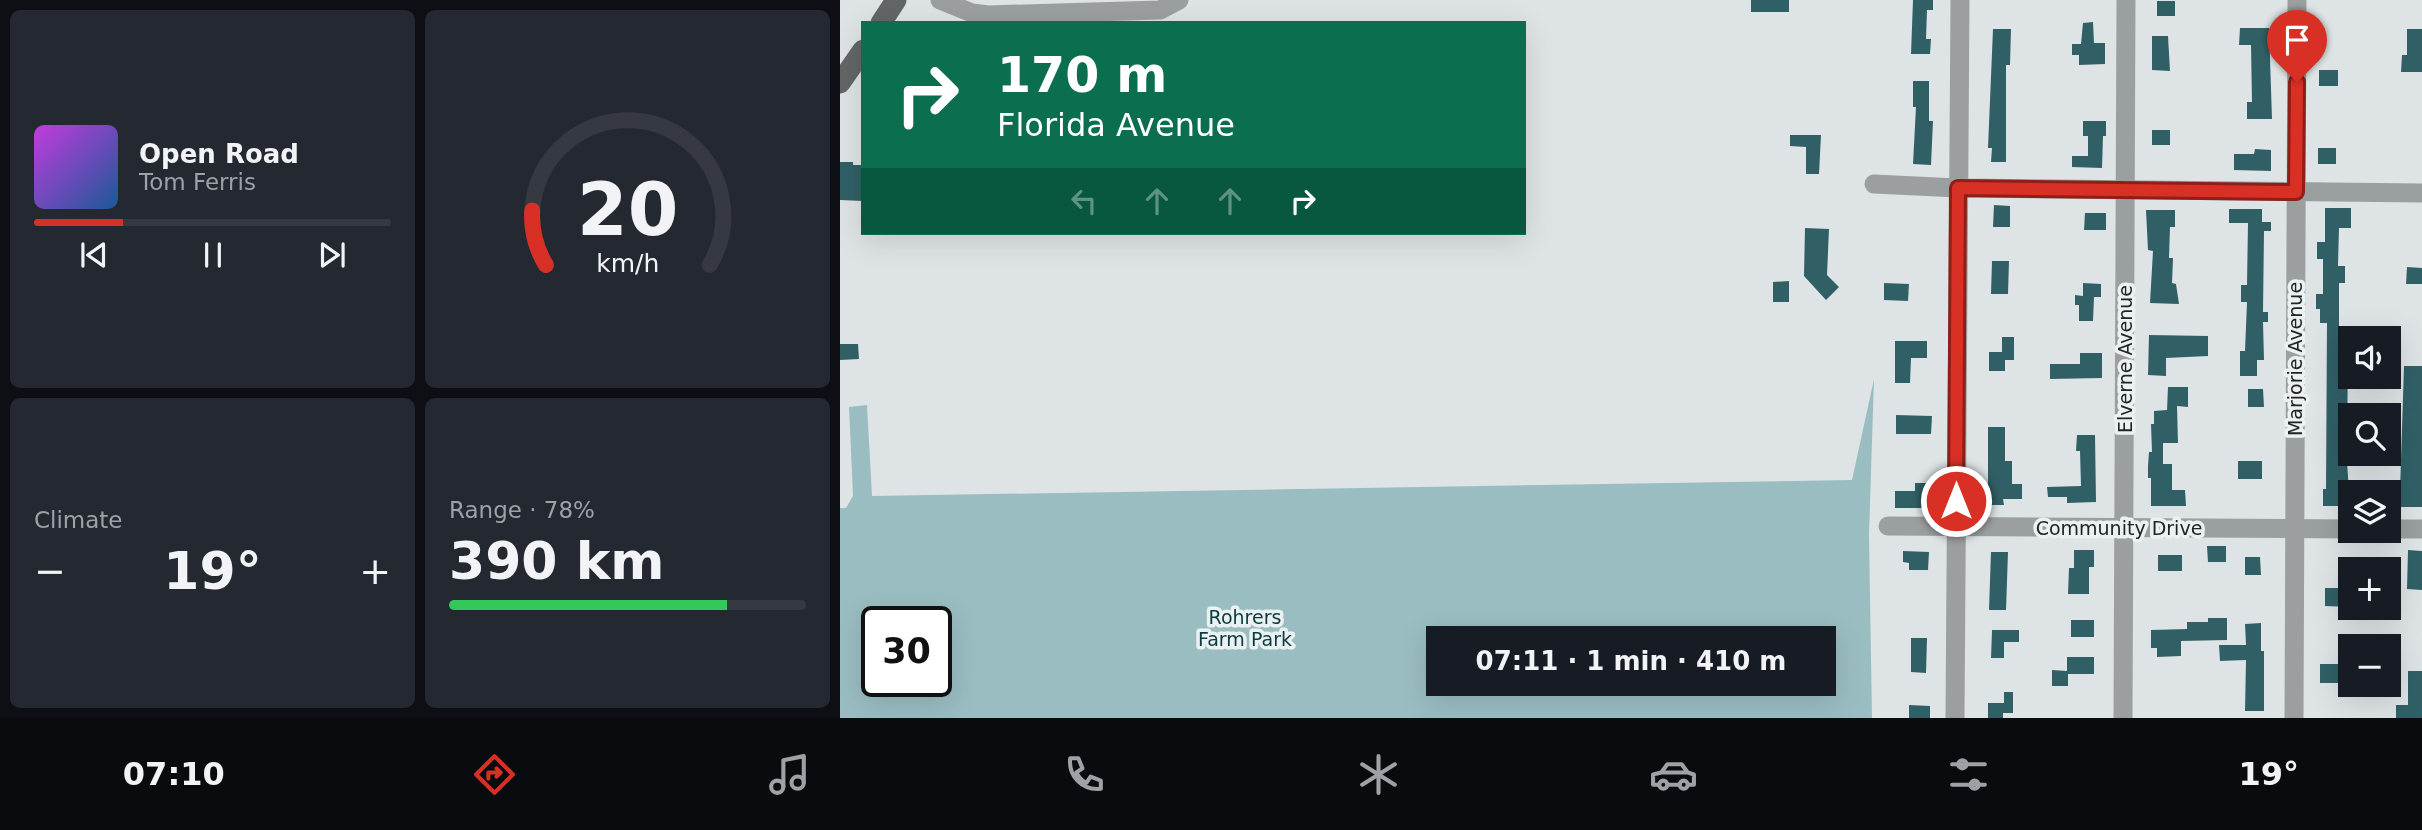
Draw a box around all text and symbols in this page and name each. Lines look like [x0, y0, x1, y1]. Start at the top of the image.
pin [2267, 10, 2327, 82]
icon: arrive [2278, 21, 2316, 59]
text: 170 m [997, 47, 1167, 104]
icon: right [882, 49, 973, 140]
text: Florida Avenue [997, 106, 1235, 144]
text: Open Road [139, 139, 299, 169]
text: 20 [577, 168, 678, 253]
text: Tom Ferris [139, 169, 256, 195]
icon: left [1065, 182, 1103, 220]
icon: ahead [1138, 182, 1176, 220]
icon: ahead [1211, 182, 1249, 220]
icon: right [1284, 182, 1322, 220]
icon: previous [75, 236, 113, 274]
icon: pause [194, 236, 232, 274]
icon: next [313, 236, 351, 274]
text: km/h [596, 249, 659, 278]
street label: Marjorie Avenue [2284, 282, 2306, 436]
street label: Elverne Avenue [2114, 285, 2136, 433]
map controls [2338, 326, 2401, 697]
button: sound [2338, 326, 2401, 389]
button: search [2338, 403, 2401, 466]
position arrow [1919, 464, 1993, 538]
button: layers [2338, 480, 2401, 543]
text: Range · 78% [449, 497, 595, 523]
text: Climate [34, 507, 123, 533]
street label: Community Drive [2036, 517, 2202, 539]
text: 390 km [449, 531, 664, 591]
text: 19° [163, 541, 262, 601]
text: − [34, 549, 66, 593]
text: + [359, 549, 391, 593]
button: + [2338, 557, 2401, 620]
speed limit sign: 30 [861, 606, 952, 697]
park label: Rohrers Farm Park [1198, 606, 1292, 650]
button: − [2338, 634, 2401, 697]
text: 07:11 · 1 min · 410 m [1476, 646, 1786, 676]
icon: directions [470, 750, 519, 799]
icon: music [765, 750, 814, 799]
icon: phone [1060, 750, 1109, 799]
icon: climate [1354, 750, 1403, 799]
icon: car [1649, 750, 1698, 799]
icon: filters [1944, 750, 1993, 799]
text: 07:10 [123, 755, 225, 793]
text: 19° [2239, 755, 2299, 793]

